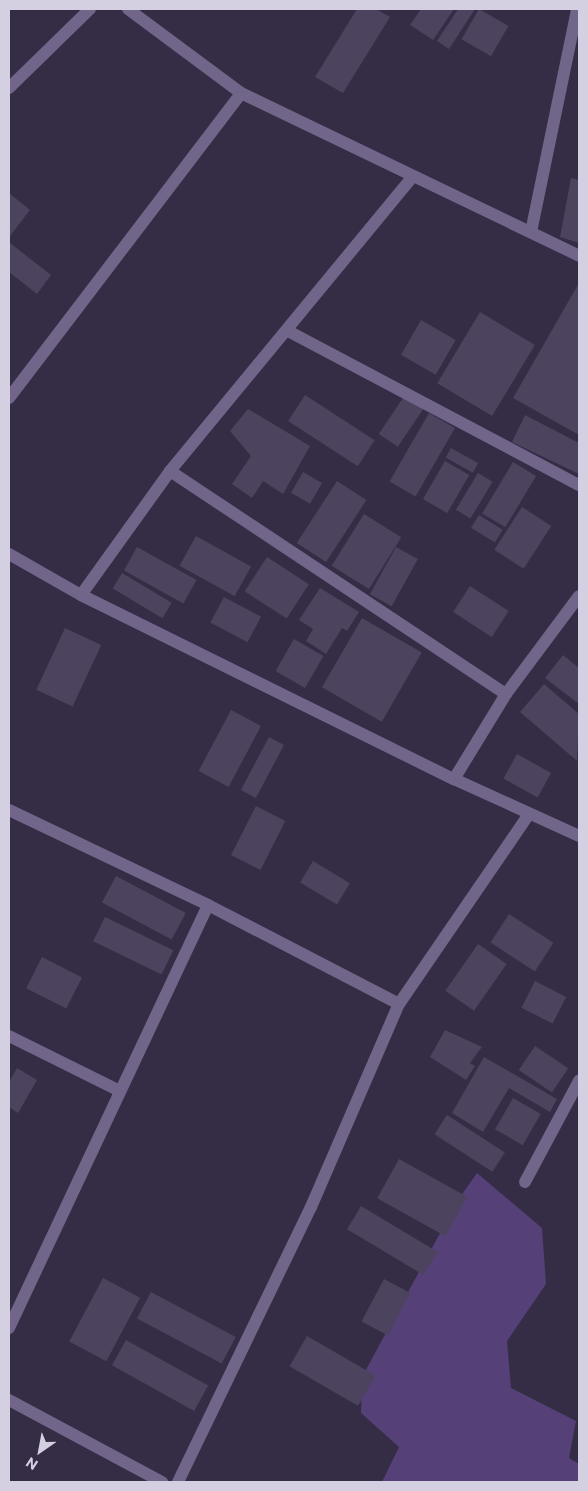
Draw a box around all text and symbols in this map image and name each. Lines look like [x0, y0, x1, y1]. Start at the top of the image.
north arrow [15, 1426, 65, 1476]
text: N [23, 1454, 41, 1474]

